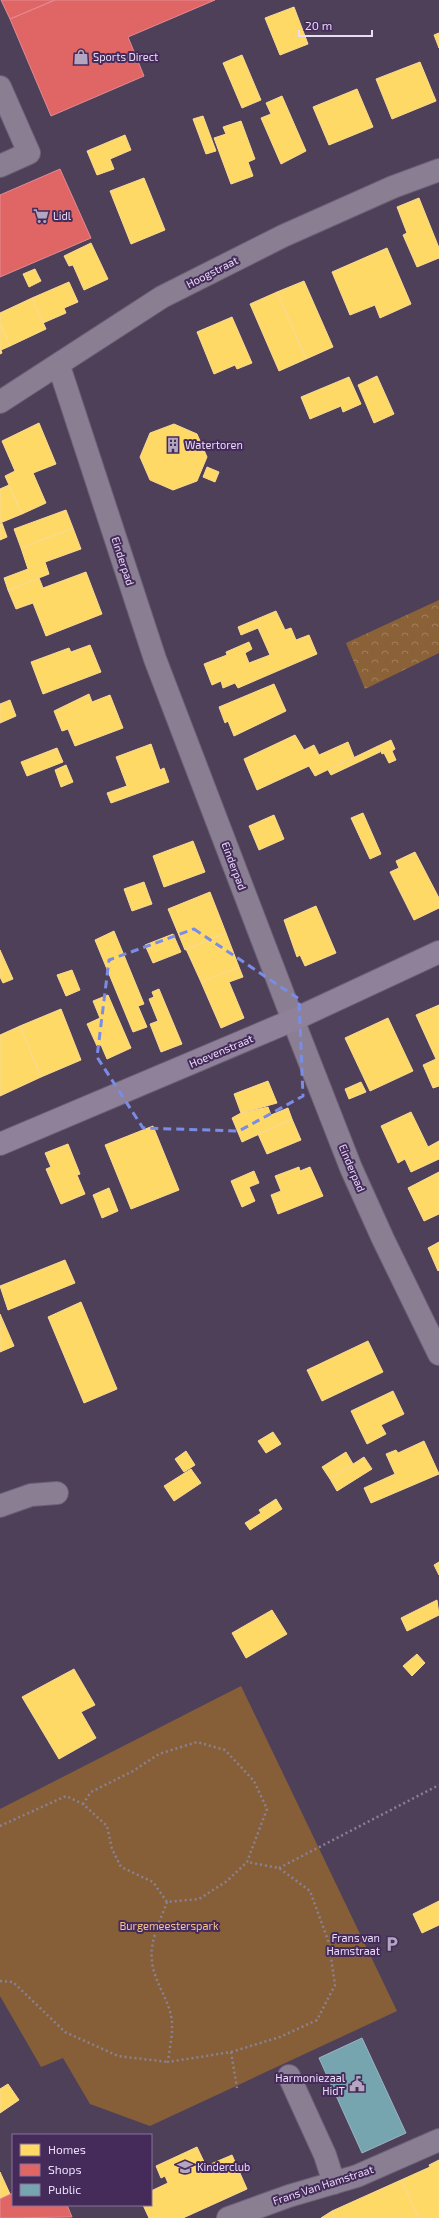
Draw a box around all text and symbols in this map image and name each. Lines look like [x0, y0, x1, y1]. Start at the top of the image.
scale bar [299, 12, 372, 38]
text: 20 m [305, 18, 332, 32]
shop icon: Sports Direct [72, 48, 90, 66]
place label: Sports Direct [93, 50, 158, 63]
supermarket icon: Lidl [32, 207, 50, 225]
place label: Lidl [53, 209, 72, 222]
street label: Hoogstraat [184, 253, 240, 290]
building icon: Watertoren [164, 436, 182, 454]
place label: Watertoren [185, 438, 243, 451]
street label: Einderpad [109, 535, 137, 587]
street label: Einderpad [219, 840, 250, 892]
street label: Hoevenstraat [187, 1031, 255, 1070]
street label: Einderpad [337, 1142, 368, 1194]
park label: Burgemeesterspark [119, 1919, 219, 1932]
place label: Frans van Hamstraat [327, 1931, 380, 1957]
parking icon: Frans van Hamstraat [383, 1935, 401, 1953]
place label: Harmoniezaal HidT [275, 2071, 346, 2097]
public building icon: Harmoniezaal HidT [348, 2075, 366, 2093]
legend [12, 2134, 152, 2206]
text: Homes [48, 2142, 86, 2156]
school or university icon: Kinderclub [176, 2158, 194, 2176]
place label: Kinderclub [197, 2160, 250, 2173]
text: Shops [48, 2162, 82, 2176]
street label: Frans Van Hamstraat [271, 2162, 375, 2207]
text: Public [48, 2182, 81, 2196]

